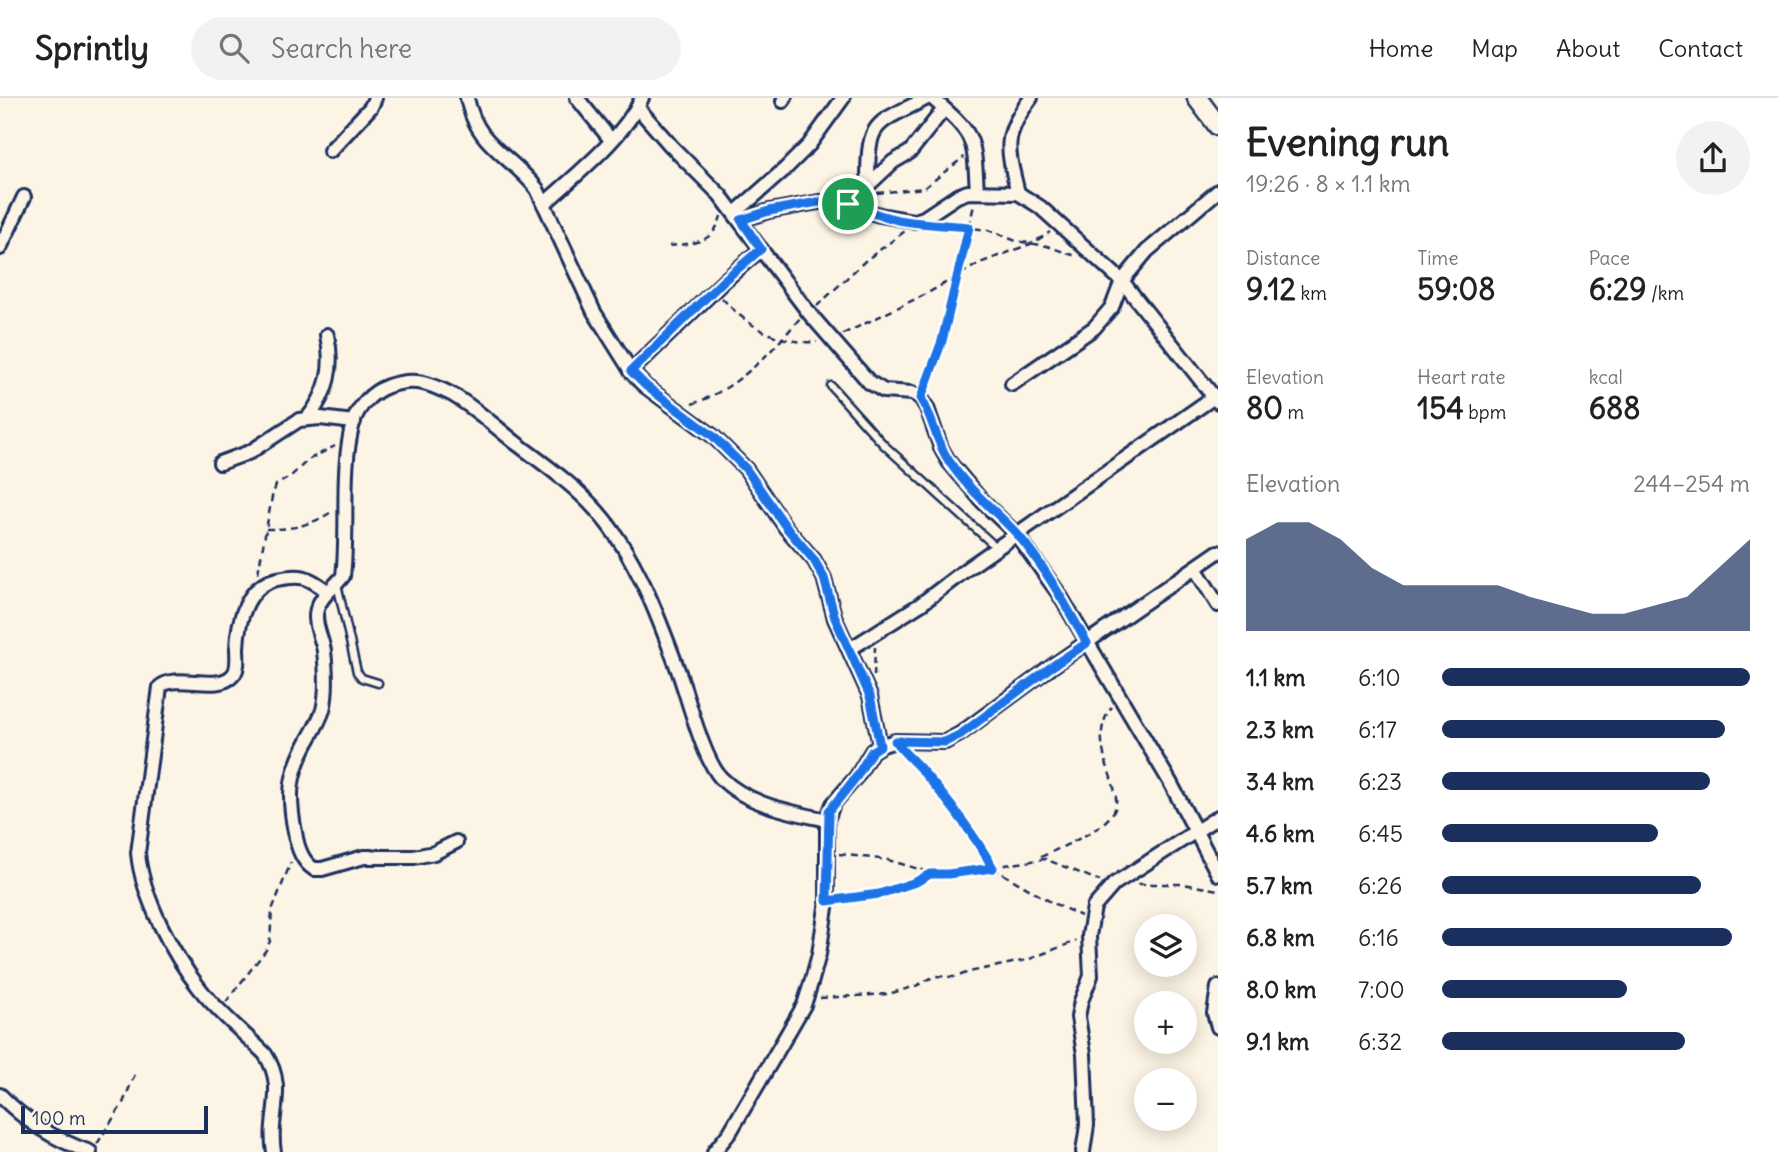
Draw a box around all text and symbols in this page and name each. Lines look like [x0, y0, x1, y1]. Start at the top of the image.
search box [191, 17, 681, 80]
text: Sprintly [35, 27, 149, 69]
icon: search [215, 29, 253, 67]
text: Search here [271, 32, 412, 65]
text: Home [1369, 33, 1433, 63]
text: Map [1471, 33, 1518, 63]
text: About [1556, 33, 1620, 63]
text: Contact [1658, 33, 1743, 63]
text: Evening run [1246, 119, 1449, 166]
button: share [1676, 121, 1750, 195]
text: 19:26 · 8 × 1.1 km [1246, 169, 1411, 198]
pin [818, 174, 878, 234]
icon: arrive [829, 185, 867, 223]
text: Distance [1246, 246, 1320, 270]
text: Time [1417, 246, 1458, 270]
text: Pace [1589, 246, 1630, 270]
text: 9.12 [1246, 270, 1296, 308]
text: 59:08 [1417, 270, 1496, 308]
text: 6:29 [1589, 270, 1646, 308]
text: km [1296, 281, 1327, 305]
text: /km [1646, 281, 1684, 305]
text: Elevation [1246, 365, 1324, 389]
text: Heart rate [1417, 365, 1505, 389]
text: kcal [1589, 365, 1623, 389]
text: 80 [1246, 389, 1283, 427]
text: 154 [1417, 389, 1464, 427]
text: 688 [1589, 389, 1641, 427]
text: m [1283, 400, 1304, 424]
text: bpm [1464, 400, 1506, 424]
text: Elevation [1246, 469, 1340, 498]
text: 244–254 m [1633, 469, 1750, 498]
text: 1.1 km [1246, 663, 1305, 692]
text: 6:10 [1358, 663, 1401, 692]
text: 2.3 km [1246, 715, 1314, 744]
text: 6:17 [1358, 715, 1397, 744]
text: 3.4 km [1246, 767, 1314, 796]
text: 6:23 [1358, 767, 1402, 796]
text: 4.6 km [1246, 819, 1315, 848]
text: 6:45 [1358, 819, 1403, 848]
text: 5.7 km [1246, 871, 1313, 900]
text: 6:26 [1358, 871, 1402, 900]
map controls [1134, 914, 1197, 1131]
button: layers [1134, 914, 1197, 977]
text: 6.8 km [1246, 923, 1315, 952]
text: 6:16 [1358, 923, 1399, 952]
text: 8.0 km [1246, 975, 1317, 1004]
text: 7:00 [1358, 975, 1405, 1004]
button: + [1134, 991, 1197, 1054]
text: 9.1 km [1246, 1027, 1309, 1056]
text: 6:32 [1358, 1027, 1402, 1056]
button: − [1134, 1068, 1197, 1131]
scale bar [21, 1103, 208, 1135]
text: 100 m [32, 1106, 86, 1130]

